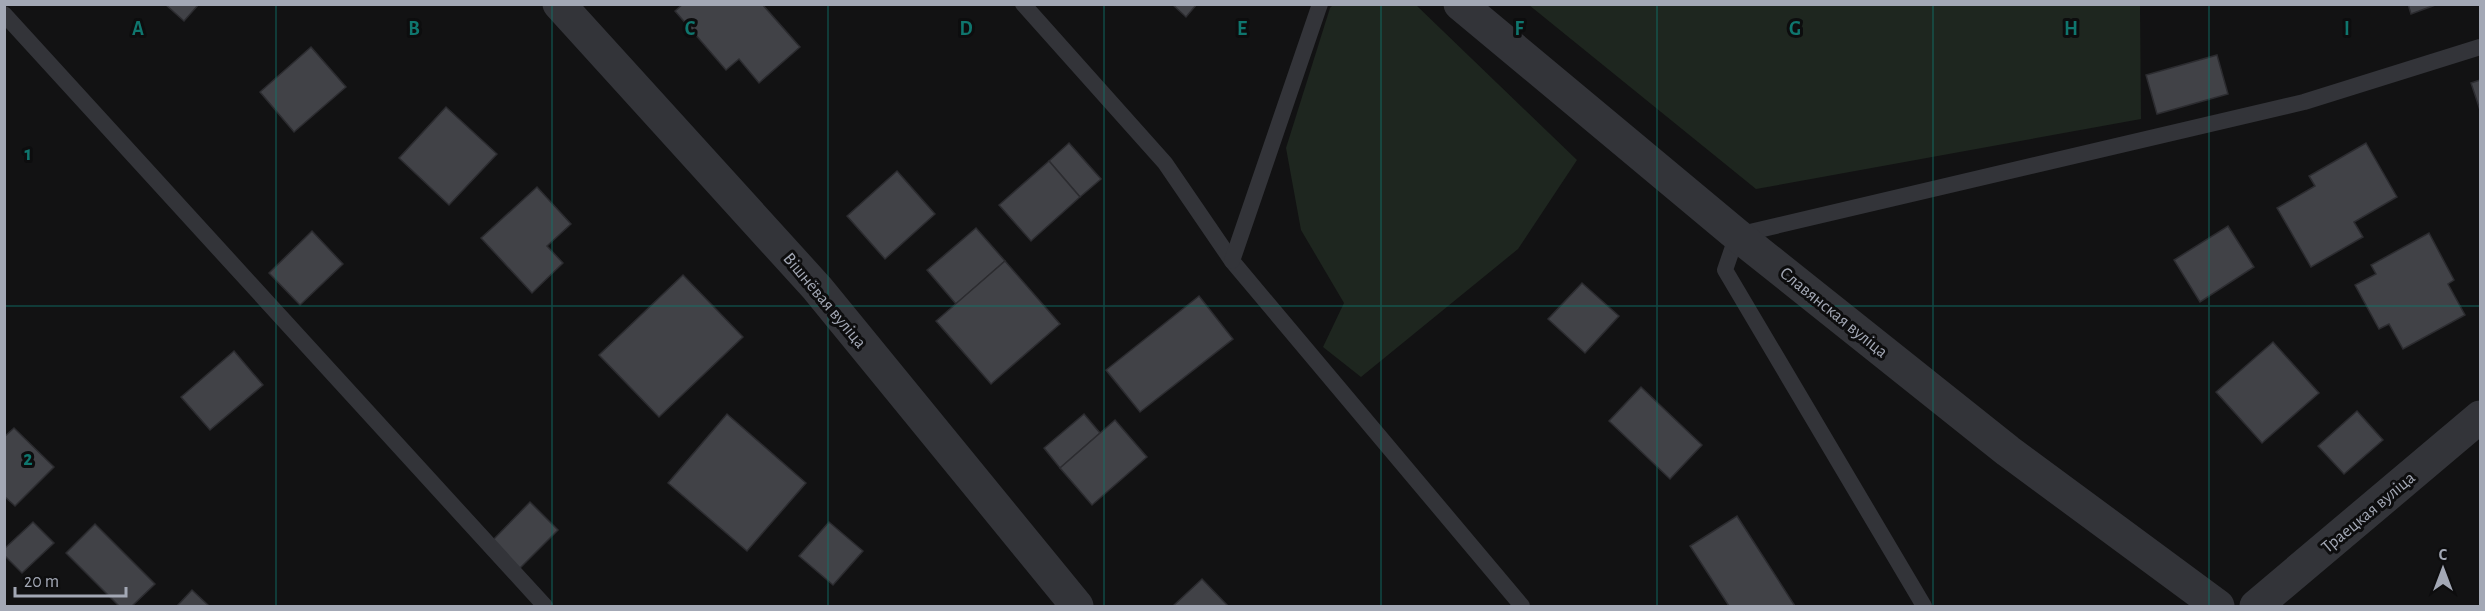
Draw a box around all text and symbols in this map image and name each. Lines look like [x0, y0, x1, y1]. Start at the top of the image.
text: A [132, 19, 144, 39]
text: B [408, 19, 420, 39]
text: C [685, 19, 696, 39]
text: D [959, 19, 973, 39]
text: E [1237, 19, 1247, 39]
text: F [1514, 19, 1524, 39]
text: G [1789, 19, 1801, 39]
text: H [2064, 19, 2078, 39]
text: I [2344, 19, 2350, 39]
text: 1 [24, 144, 32, 164]
street label: Вішнёвая вуліца [779, 250, 869, 352]
street label: Славянская вуліца [1776, 264, 1891, 362]
text: 2 [23, 449, 33, 469]
street label: Траецкая вуліца [2319, 469, 2419, 557]
north arrow [2413, 539, 2473, 599]
text: С [2439, 547, 2448, 563]
scale bar [15, 560, 126, 598]
text: 20 m [24, 573, 59, 591]

